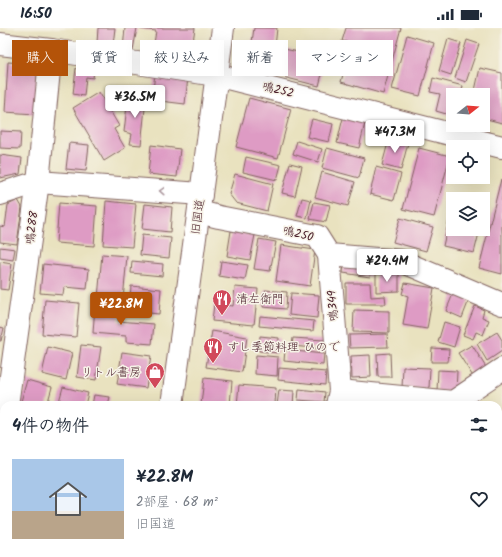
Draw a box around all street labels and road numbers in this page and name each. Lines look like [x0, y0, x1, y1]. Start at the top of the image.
street label: 鳴252 [260, 77, 296, 103]
street label: 旧国道 [186, 198, 210, 236]
street label: 鳴288 [20, 209, 44, 246]
street label: 鳴250 [280, 221, 316, 247]
street label: 鳴349 [322, 290, 344, 322]

